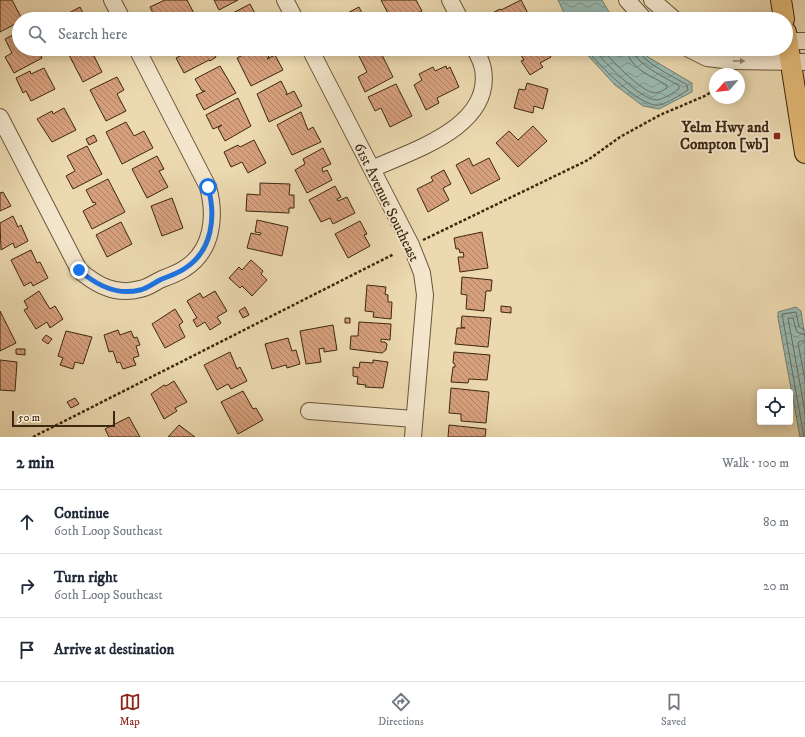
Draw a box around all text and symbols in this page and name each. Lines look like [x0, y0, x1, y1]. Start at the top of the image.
search box [12, 12, 793, 56]
icon: search [26, 23, 48, 45]
text: Search here [58, 25, 127, 44]
one-way arrow [733, 58, 746, 64]
north arrow [709, 68, 745, 104]
place label: Yelm Hwy and Compton [wb] [680, 118, 770, 154]
marker: Yelm Hwy and Compton [wb] [772, 131, 782, 141]
street label: 61st Avenue Southeast [349, 140, 424, 265]
route start [199, 178, 217, 196]
route end [70, 261, 88, 279]
map controls [757, 389, 793, 425]
button: locate [757, 389, 793, 425]
scale bar [12, 409, 115, 428]
text: 50 m [18, 411, 40, 425]
text: 2 min [16, 452, 54, 474]
text: Walk · 100 m [722, 455, 789, 471]
text: Continue [54, 504, 109, 523]
icon: ahead [16, 511, 38, 533]
text: 80 m [763, 514, 789, 530]
text: 60th Loop Southeast [54, 523, 163, 539]
text: Turn right [54, 568, 117, 587]
icon: right [16, 575, 38, 597]
text: 20 m [763, 578, 789, 594]
text: 60th Loop Southeast [54, 587, 163, 603]
icon: arrive [16, 639, 38, 661]
text: Arrive at destination [54, 640, 174, 659]
tab: Map [119, 691, 141, 729]
tab: Directions [378, 691, 424, 729]
tab: Saved [661, 691, 686, 729]

